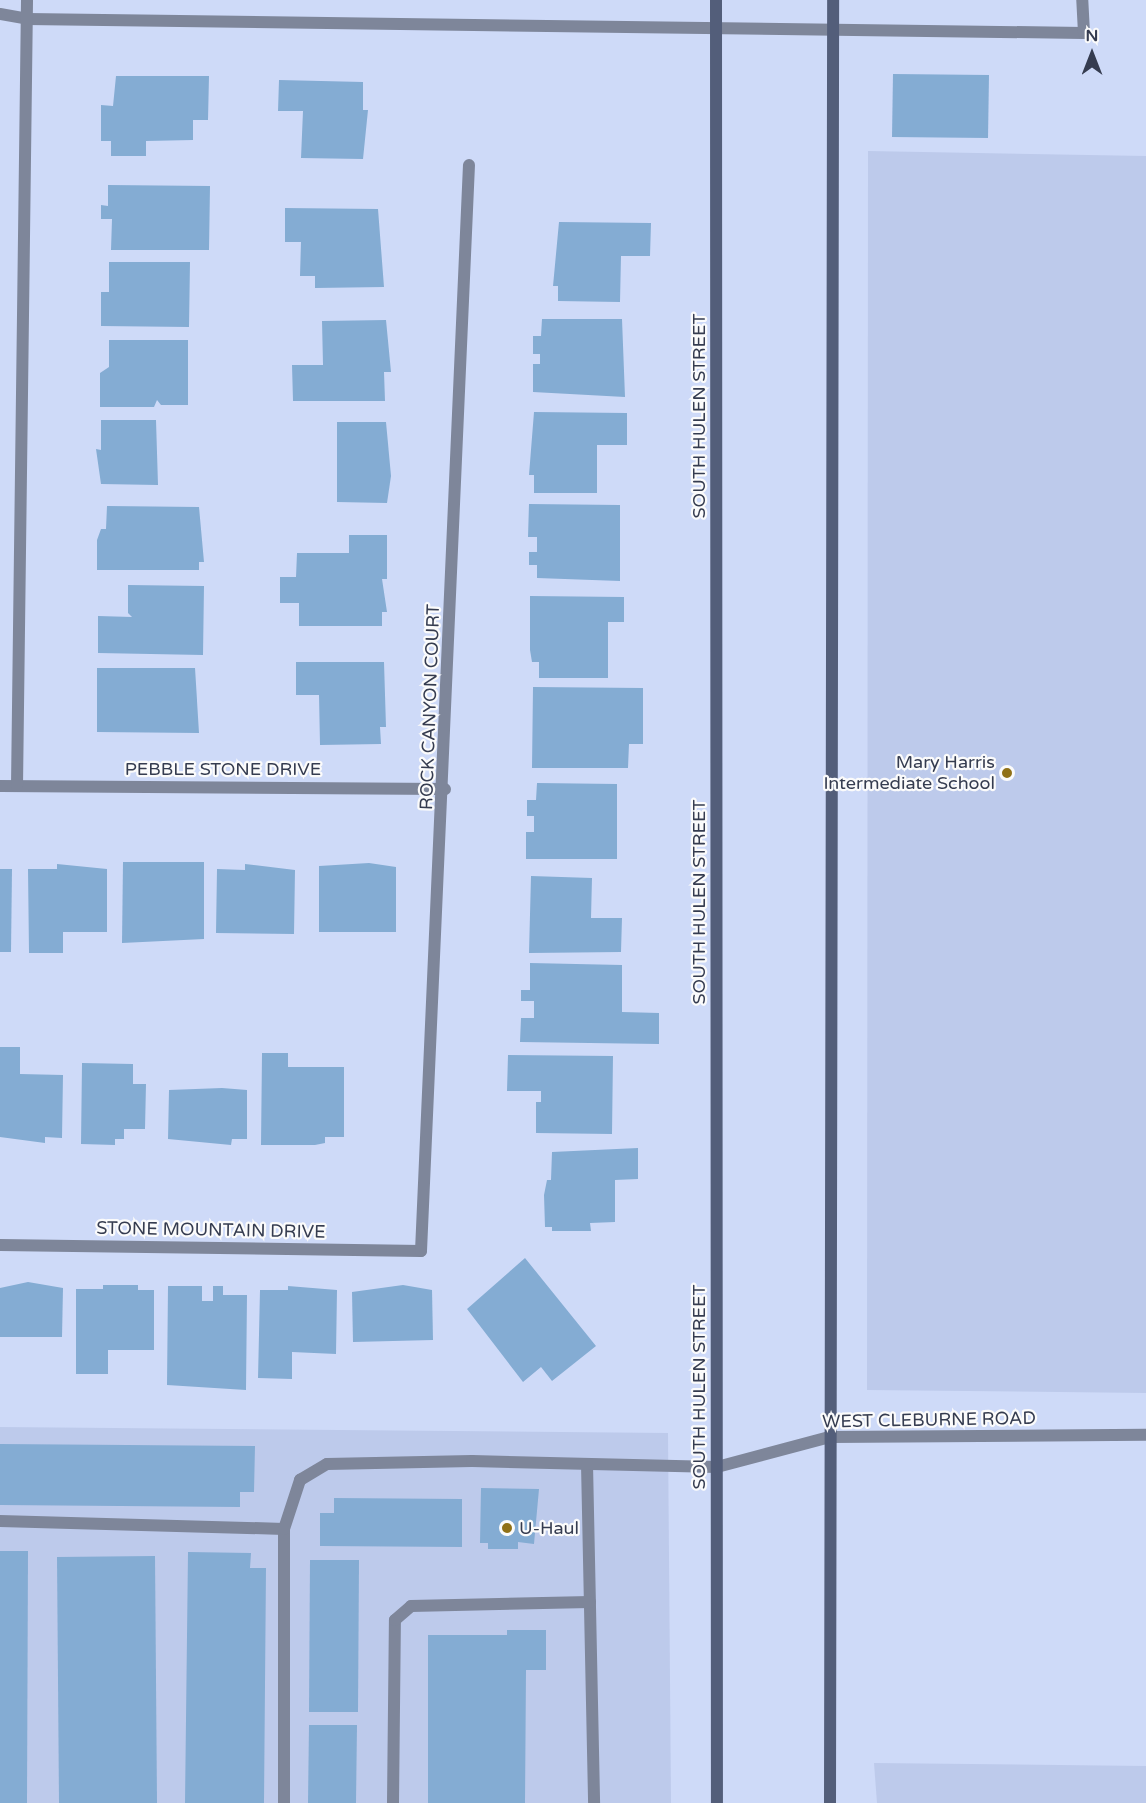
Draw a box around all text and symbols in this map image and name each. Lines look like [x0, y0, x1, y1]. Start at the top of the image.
north arrow [1062, 24, 1122, 84]
text: N [1086, 26, 1098, 46]
street label: SOUTH HULEN STREET [688, 314, 710, 518]
street label: ROCK CANYON COURT [416, 604, 444, 810]
place label: Mary Harris Intermediate School [823, 752, 995, 795]
street label: PEBBLE STONE DRIVE [125, 758, 321, 780]
marker: Mary Harris Intermediate School [1000, 766, 1014, 780]
street label: SOUTH HULEN STREET [688, 800, 710, 1004]
street label: STONE MOUNTAIN DRIVE [96, 1217, 326, 1243]
street label: SOUTH HULEN STREET [688, 1285, 710, 1489]
street label: WEST CLEBURNE ROAD [822, 1407, 1036, 1433]
place label: U-Haul [519, 1517, 579, 1539]
marker: U-Haul [500, 1521, 514, 1535]

